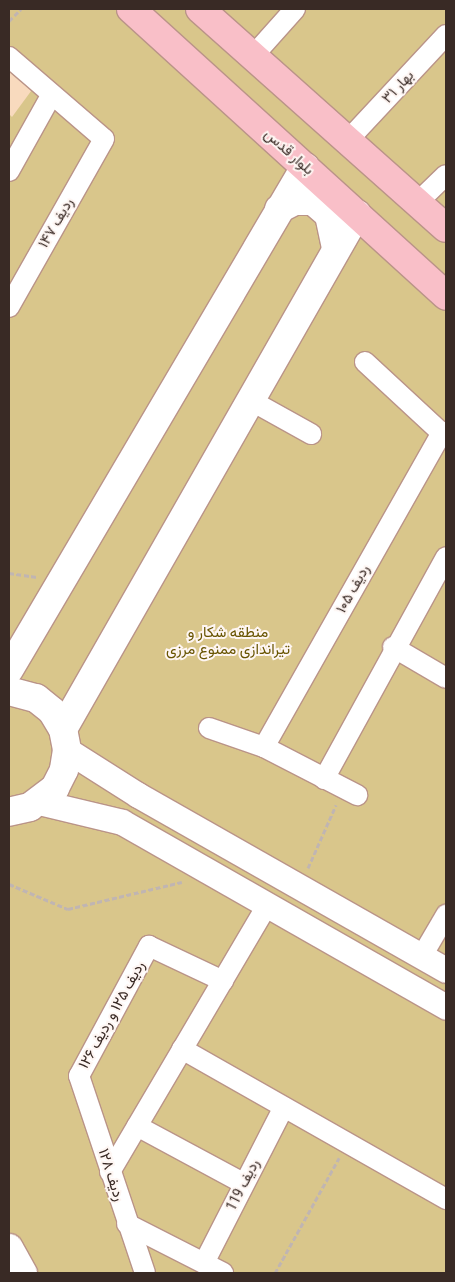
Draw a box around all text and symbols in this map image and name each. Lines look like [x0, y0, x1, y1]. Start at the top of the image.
street label: بهار ۳۱ [378, 67, 418, 107]
street label: بلوار قدس [261, 125, 317, 179]
street label: ردیف ۱۴۷ [34, 195, 78, 251]
street label: ردیف ۱۰۵ [332, 562, 374, 616]
park label: منطقه شکار و تیراندازی ممنوع مرزی [166, 623, 290, 658]
street label: ردیف ۱۲۵ و ردیف ۱۲۶ [75, 958, 149, 1072]
street label: ردیف ۱۲۸ [94, 1146, 128, 1204]
street label: ردیف 119 [222, 1156, 264, 1214]

